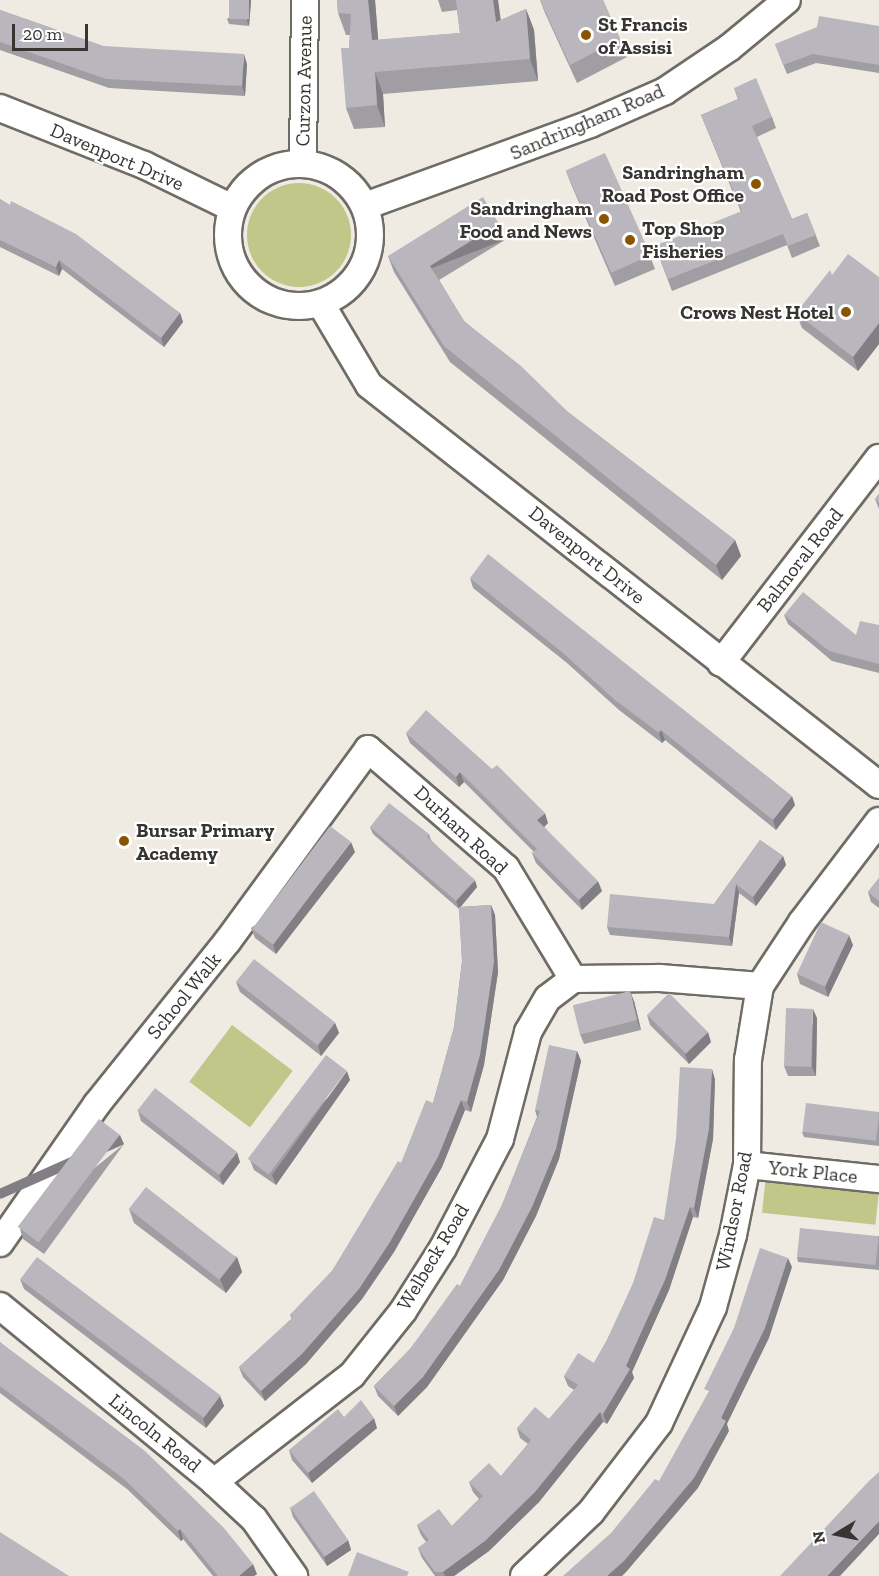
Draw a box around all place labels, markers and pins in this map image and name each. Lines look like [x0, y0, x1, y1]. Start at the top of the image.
place label: St Francis of Assisi [598, 12, 688, 59]
marker: St Francis of Assisi [579, 28, 593, 42]
place label: Sandringham Road Post Office [601, 160, 744, 207]
marker: Sandringham Road Post Office [749, 177, 763, 191]
place label: Sandringham Food and News [460, 196, 592, 243]
marker: Sandringham Food and News [597, 212, 611, 226]
place label: Top Shop Fisheries [642, 216, 724, 263]
marker: Top Shop Fisheries [623, 233, 637, 247]
place label: Crows Nest Hotel [680, 300, 834, 324]
marker: Crows Nest Hotel [839, 305, 853, 319]
place label: Bursar Primary Academy [136, 818, 275, 865]
marker: Bursar Primary Academy [117, 834, 131, 848]

